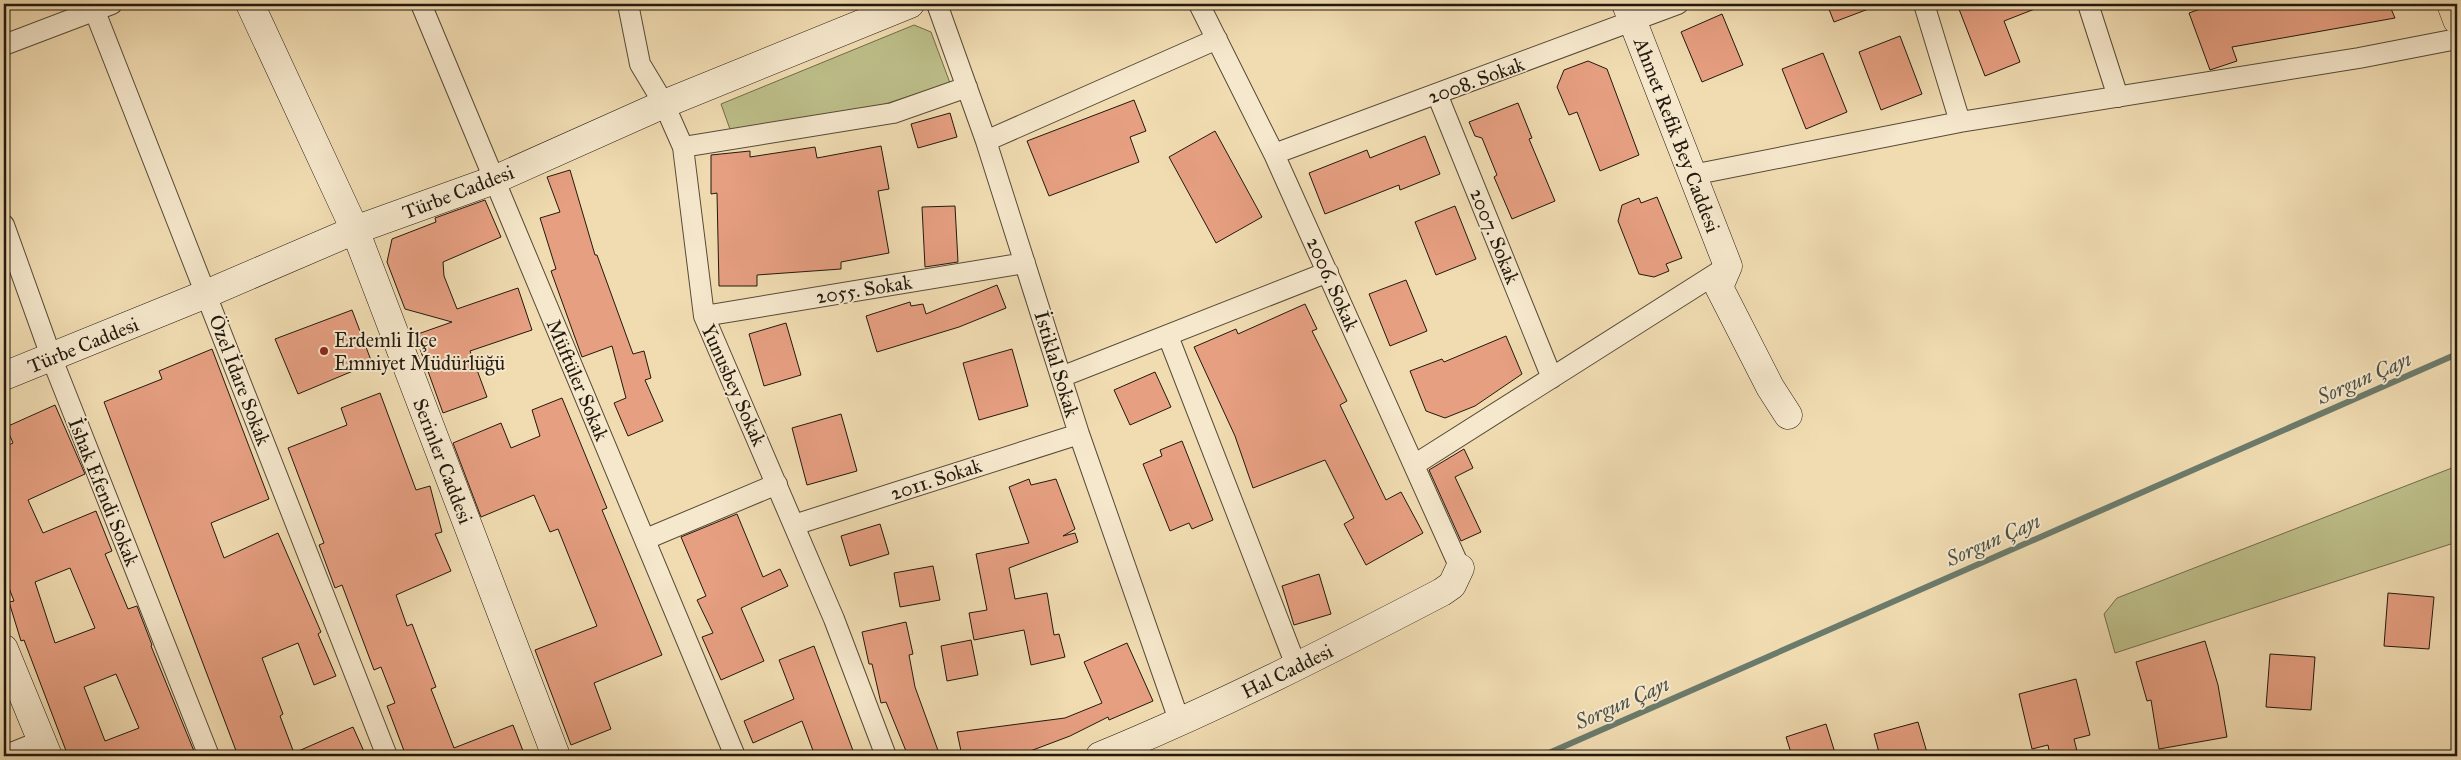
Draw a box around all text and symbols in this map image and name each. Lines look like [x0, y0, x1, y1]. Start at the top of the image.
street label: Ahmet Refik Bey Caddesi [1628, 33, 1725, 236]
street label: 2008. Sokak [1424, 51, 1528, 109]
street label: Türbe Caddesi [399, 160, 518, 224]
street label: 2007. Sokak [1465, 185, 1525, 288]
street label: 2006. Sokak [1302, 233, 1365, 335]
street label: 2055. Sokak [814, 269, 914, 308]
street label: İstiklal Sokak [1029, 308, 1086, 421]
street label: Özel İdare Sokak [204, 311, 277, 449]
street label: Türbe Caddesi [24, 312, 142, 378]
street label: Müftüler Sokak [542, 316, 615, 445]
street label: Yunusbey Sokak [696, 320, 772, 450]
place label: Erdemli İlçe Emniyet Müdürlüğü [334, 327, 505, 376]
marker: Erdemli İlçe Emniyet Müdürlüğü [318, 345, 330, 357]
water label: Sorgun Çayı [2312, 346, 2415, 411]
street label: Serinler Caddesi [408, 395, 478, 528]
street label: İshak Efendi Sokak [63, 414, 146, 570]
street label: 2011. Sokak [887, 453, 985, 505]
water label: Sorgun Çayı [1941, 508, 2044, 573]
street label: Hal Caddesi [1237, 638, 1337, 703]
water label: Sorgun Çayı [1570, 671, 1673, 736]

